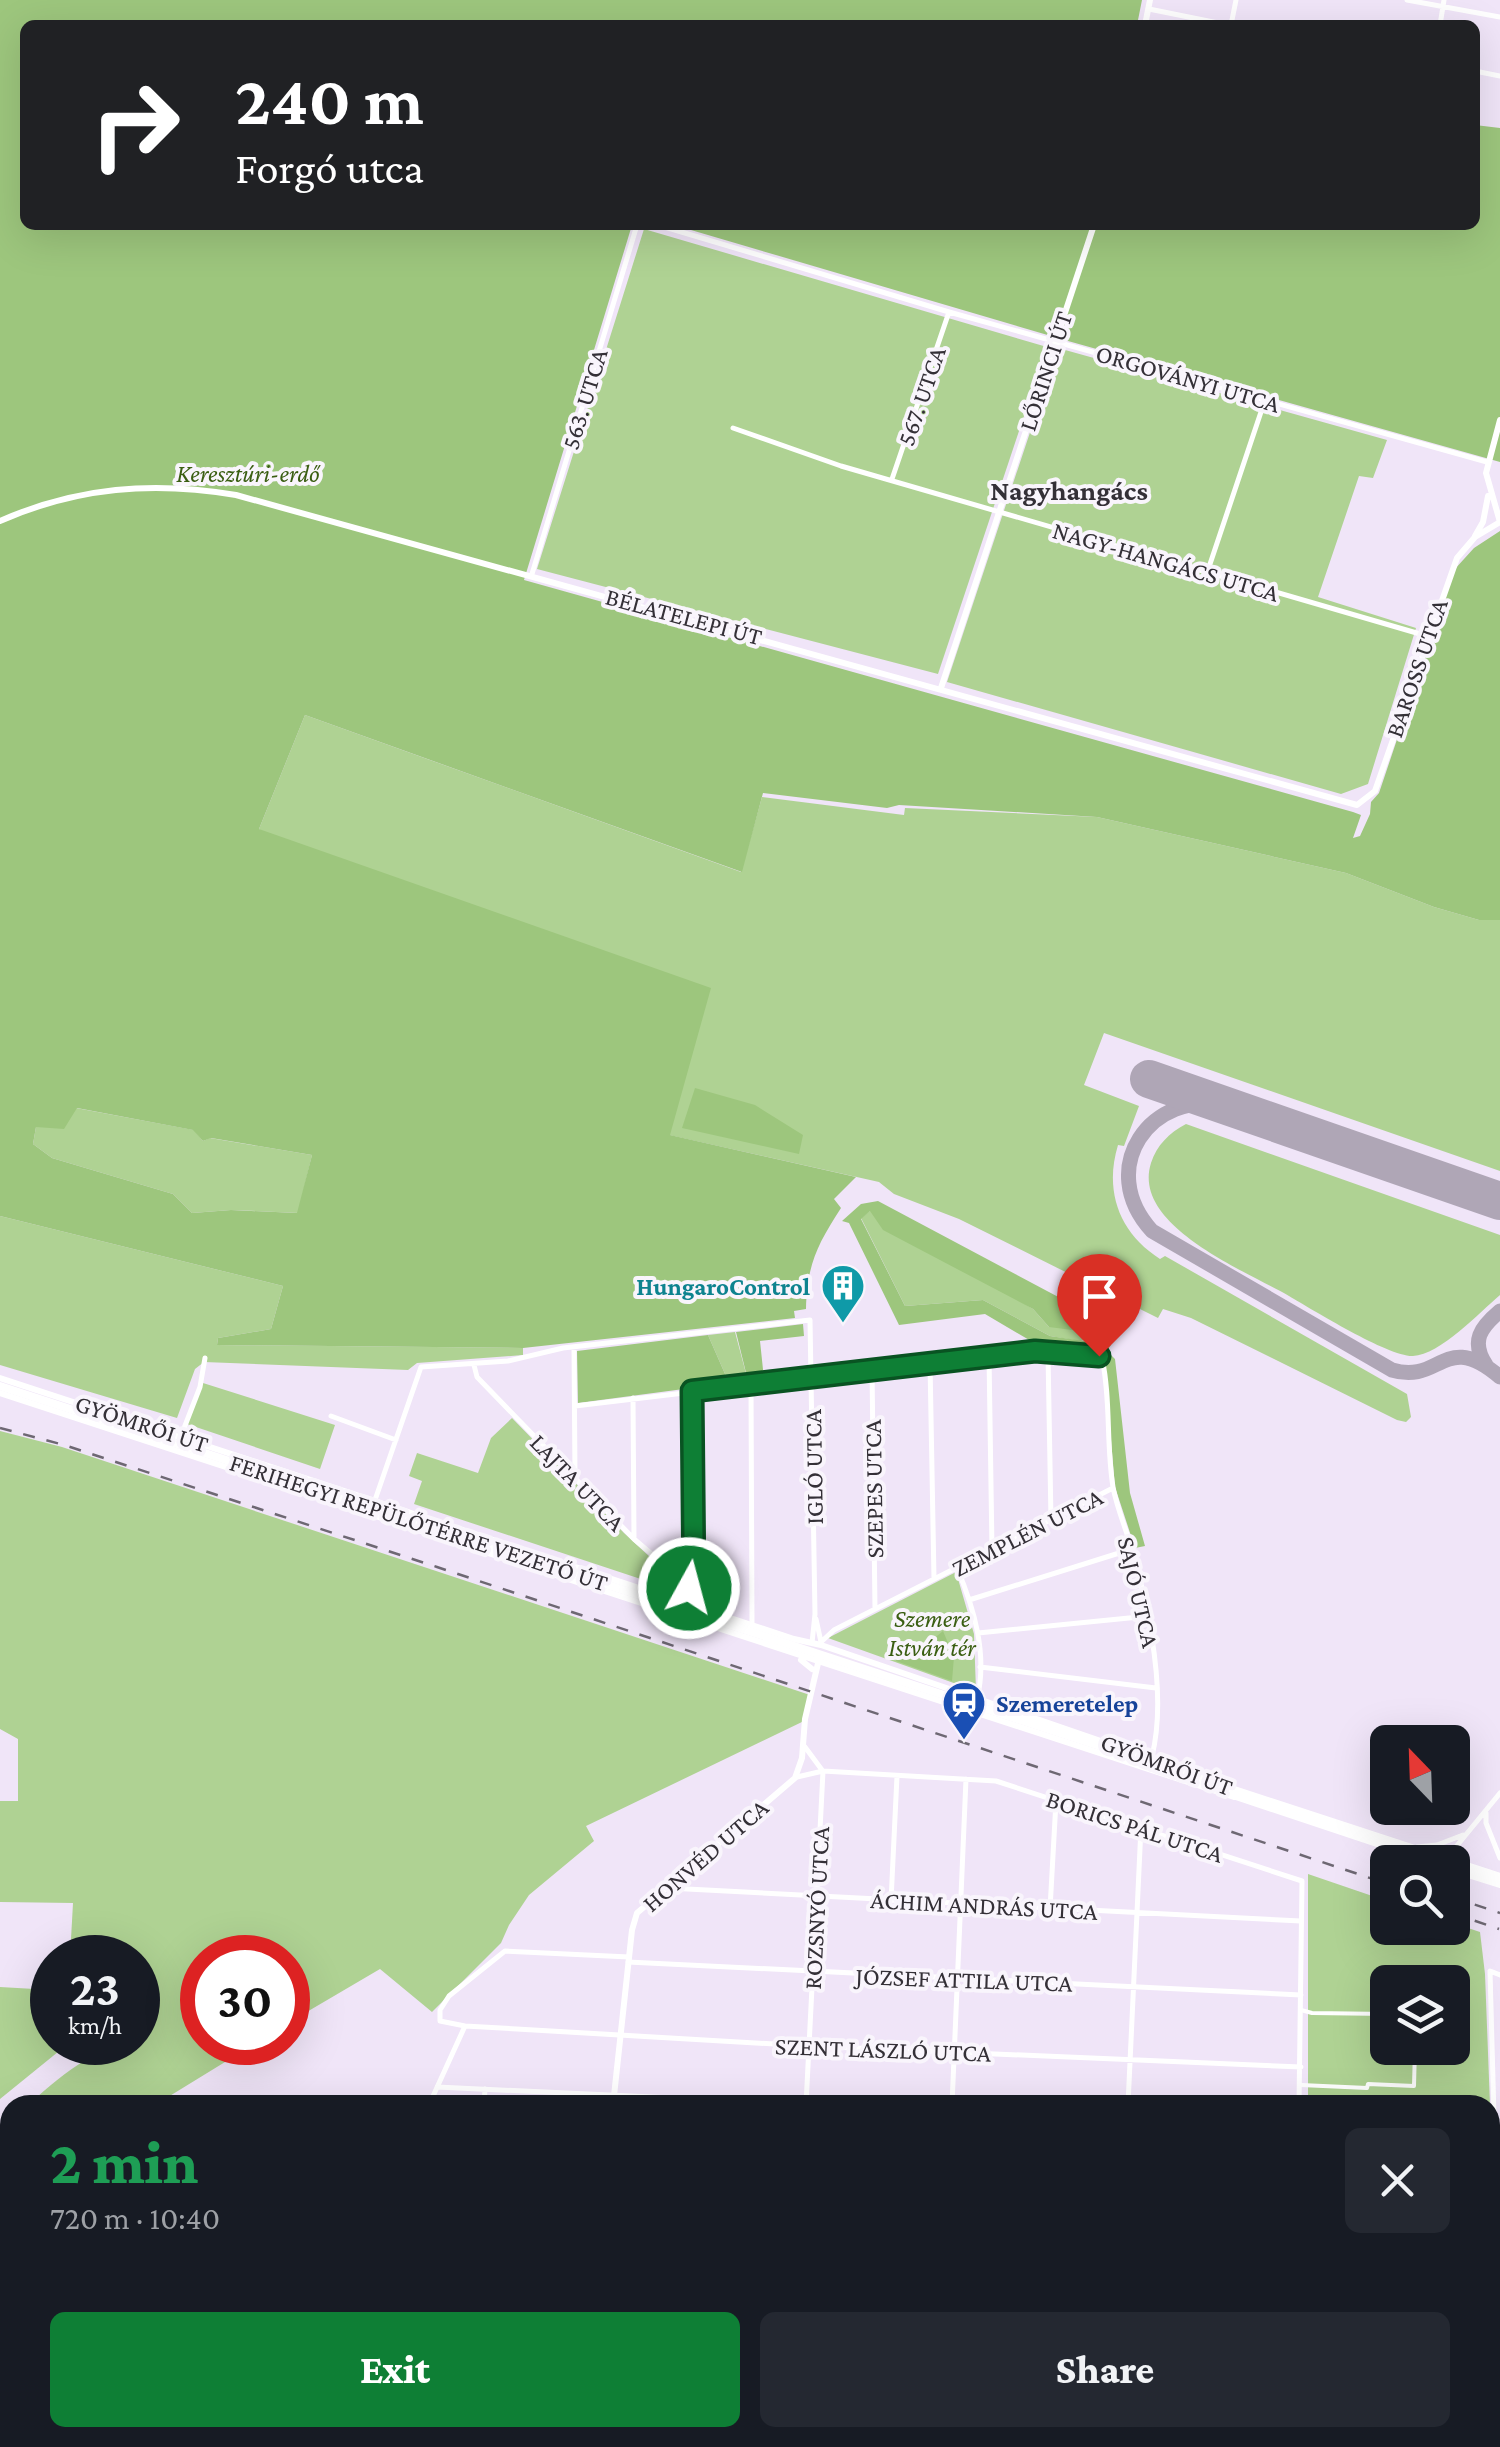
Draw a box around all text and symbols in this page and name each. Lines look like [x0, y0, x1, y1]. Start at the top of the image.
icon: right [70, 60, 200, 190]
text: 240 m [235, 61, 424, 139]
text: Forgó utca [235, 143, 424, 193]
street label: LŐRINCI ÚT [1014, 308, 1078, 434]
street label: ORGOVÁNYI UTCA [1093, 339, 1284, 418]
street label: 567. UTCA [892, 343, 951, 449]
street label: 563. UTCA [556, 345, 613, 453]
park label: Keresztúri-erdő [176, 460, 321, 487]
district label: Nagyhangács [990, 475, 1148, 506]
street label: NAGY-HANGÁCS UTCA [1050, 516, 1283, 607]
street label: BÉLATELEPI ÚT [603, 583, 765, 650]
street label: BAROSS UTCA [1380, 595, 1453, 741]
pin [1057, 1254, 1142, 1357]
building icon: HungaroControl [820, 1263, 866, 1324]
icon: arrive [1072, 1269, 1127, 1324]
place label: HungaroControl [636, 1273, 810, 1300]
street label: GYÖMRŐI ÚT [72, 1389, 212, 1458]
street label: IGLÓ UTCA [799, 1408, 828, 1525]
street label: SZEPES UTCA [859, 1418, 888, 1559]
street label: LAJTA UTCA [524, 1428, 631, 1538]
street label: FERIHEGYI REPÜLŐTÉRRE VEZETŐ ÚT [227, 1449, 611, 1597]
street label: ZEMPLÉN UTCA [947, 1483, 1108, 1582]
street label: SAJÓ UTCA [1112, 1534, 1165, 1651]
position arrow [637, 1536, 741, 1640]
park label: Szemere István tér [888, 1605, 977, 1661]
station icon: Szemeretelep [941, 1680, 987, 1741]
place label: Szemeretelep [996, 1690, 1138, 1717]
north arrow [1370, 1725, 1470, 1825]
map controls [1370, 1725, 1470, 2065]
street label: GYÖMRŐI ÚT [1097, 1728, 1237, 1801]
street label: BORICS PÁL UTCA [1043, 1785, 1227, 1868]
street label: HONVÉD UTCA [637, 1793, 774, 1917]
street label: ROZSNYÓ UTCA [799, 1825, 834, 1990]
button: search [1370, 1845, 1470, 1945]
street label: ÁCHIM ANDRÁS UTCA [870, 1886, 1099, 1925]
speed limit sign: 30 [180, 1935, 310, 2065]
text: 23 [70, 1960, 120, 2016]
street label: JÓZSEF ATTILA UTCA [853, 1962, 1074, 1998]
button: layers [1370, 1965, 1470, 2065]
text: km/h [68, 2012, 122, 2039]
street label: SZENT LÁSZLÓ UTCA [774, 2032, 992, 2067]
button: close [1345, 2128, 1450, 2233]
text: 2 min [50, 2129, 198, 2196]
text: 720 m · 10:40 [50, 2200, 220, 2236]
button: Exit [50, 2312, 740, 2427]
button: Share [760, 2312, 1450, 2427]

